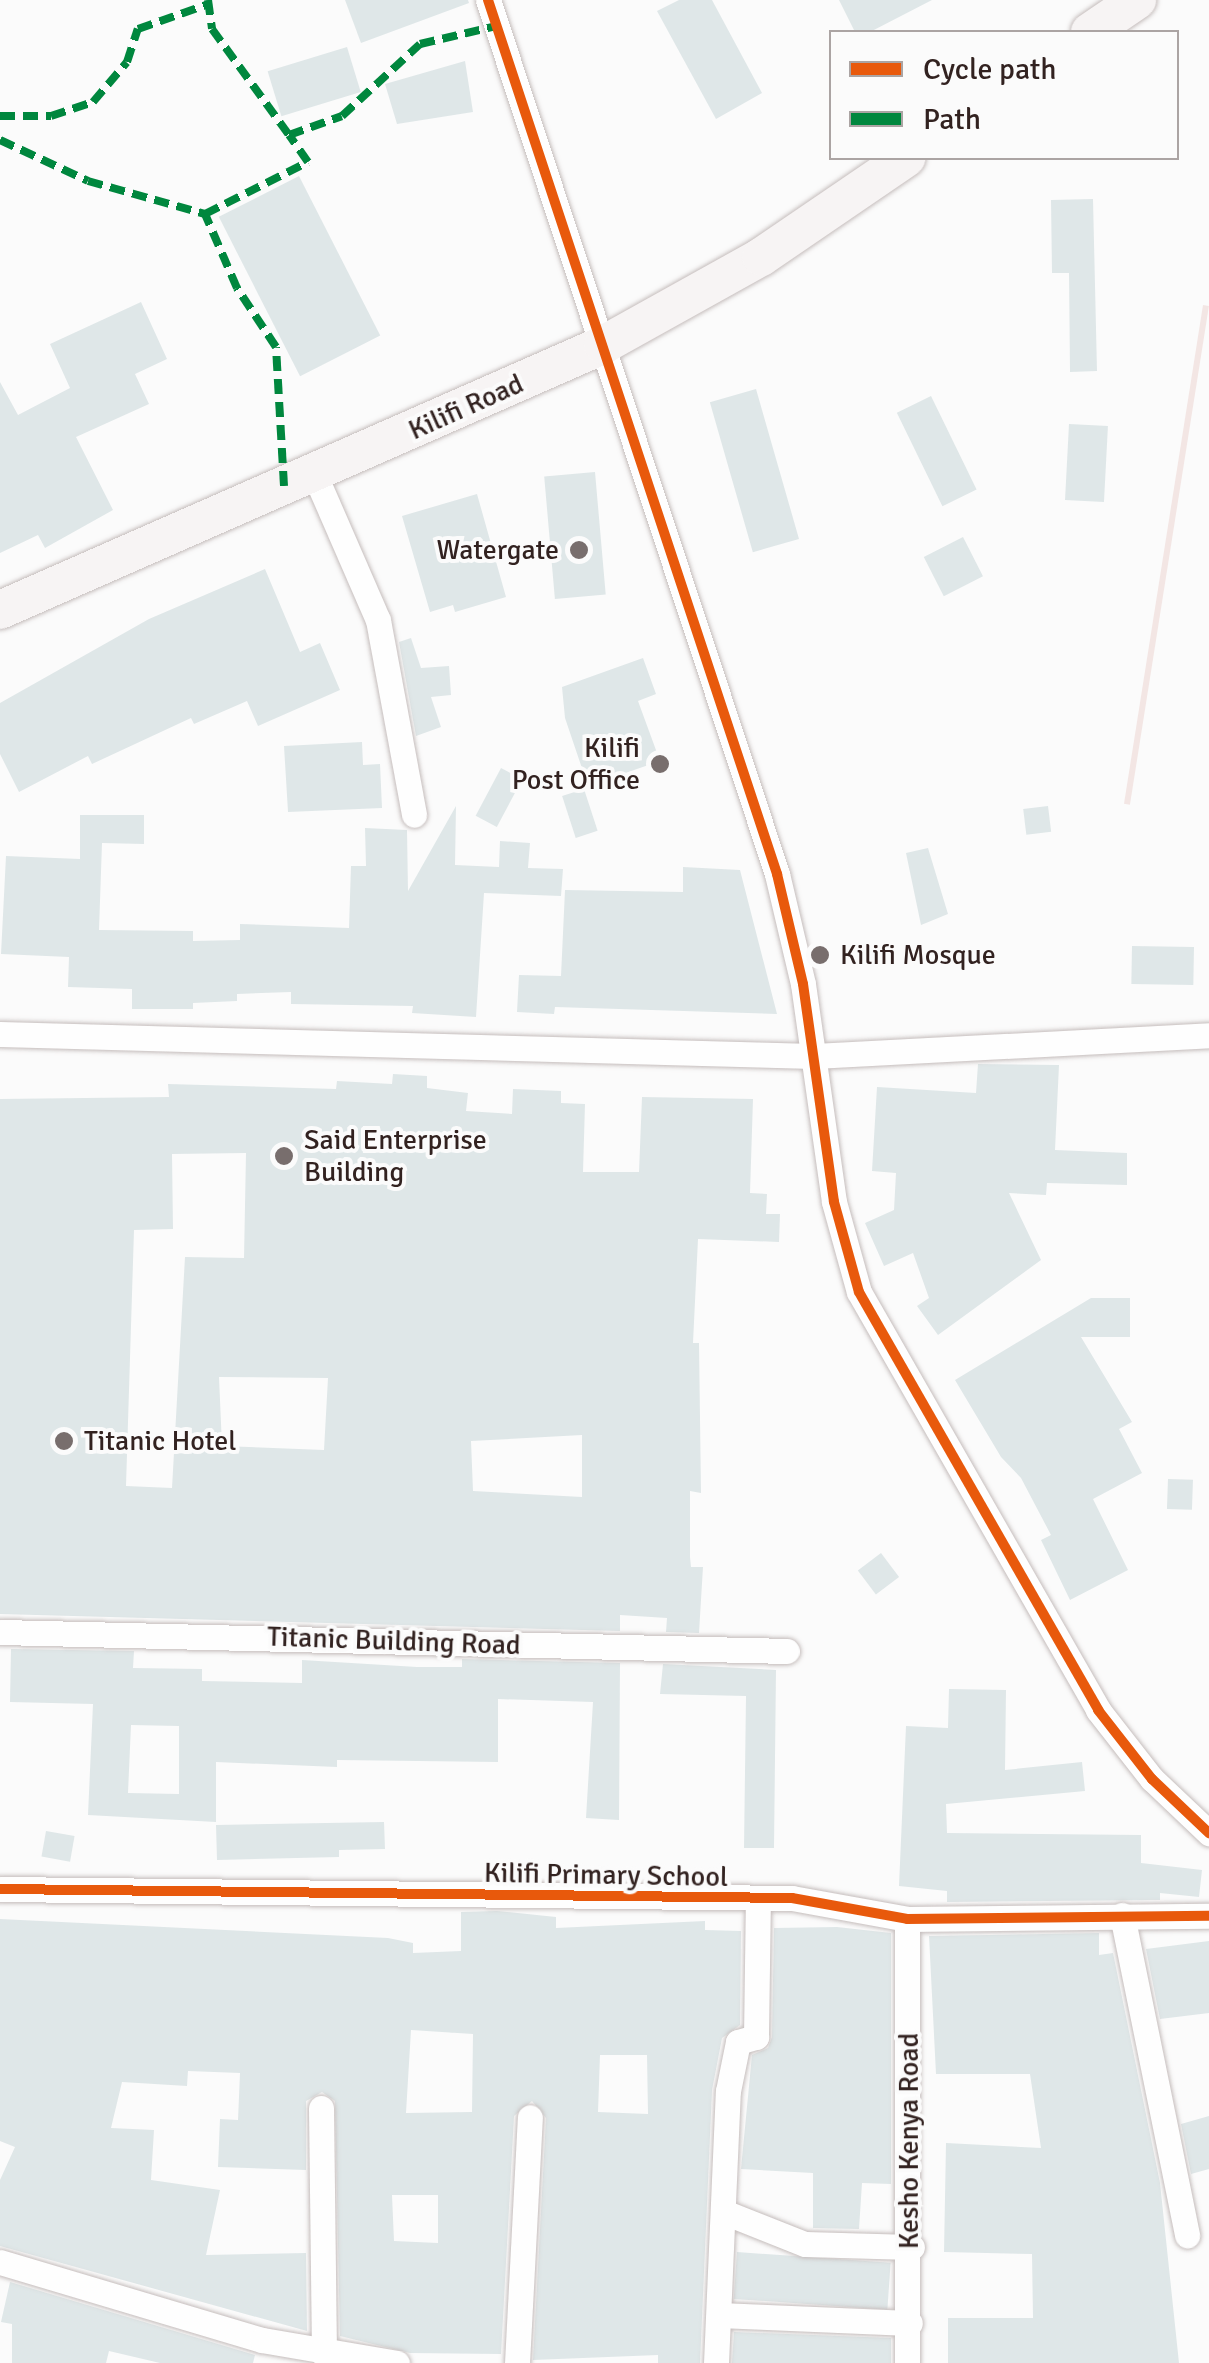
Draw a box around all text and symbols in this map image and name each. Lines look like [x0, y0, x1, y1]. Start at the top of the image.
legend [829, 30, 1179, 160]
text: Cycle path [923, 51, 1057, 88]
text: Path [923, 101, 981, 138]
street label: Kilifi Road [403, 367, 529, 447]
place label: Watergate [436, 533, 559, 567]
marker: Watergate [568, 539, 590, 561]
place label: Kilifi Post Office [512, 731, 640, 797]
marker: Kilifi Post Office [649, 753, 671, 775]
place label: Kilifi Mosque [840, 938, 996, 972]
marker: Kilifi Mosque [809, 944, 831, 966]
place label: Said Enterprise Building [304, 1123, 487, 1189]
marker: Said Enterprise Building [273, 1145, 295, 1167]
place label: Titanic Hotel [84, 1424, 236, 1458]
marker: Titanic Hotel [53, 1430, 75, 1452]
street label: Titanic Building Road [267, 1620, 521, 1662]
street label: Kilifi Primary School [484, 1856, 728, 1894]
street label: Kesho Kenya Road [892, 2033, 926, 2249]

